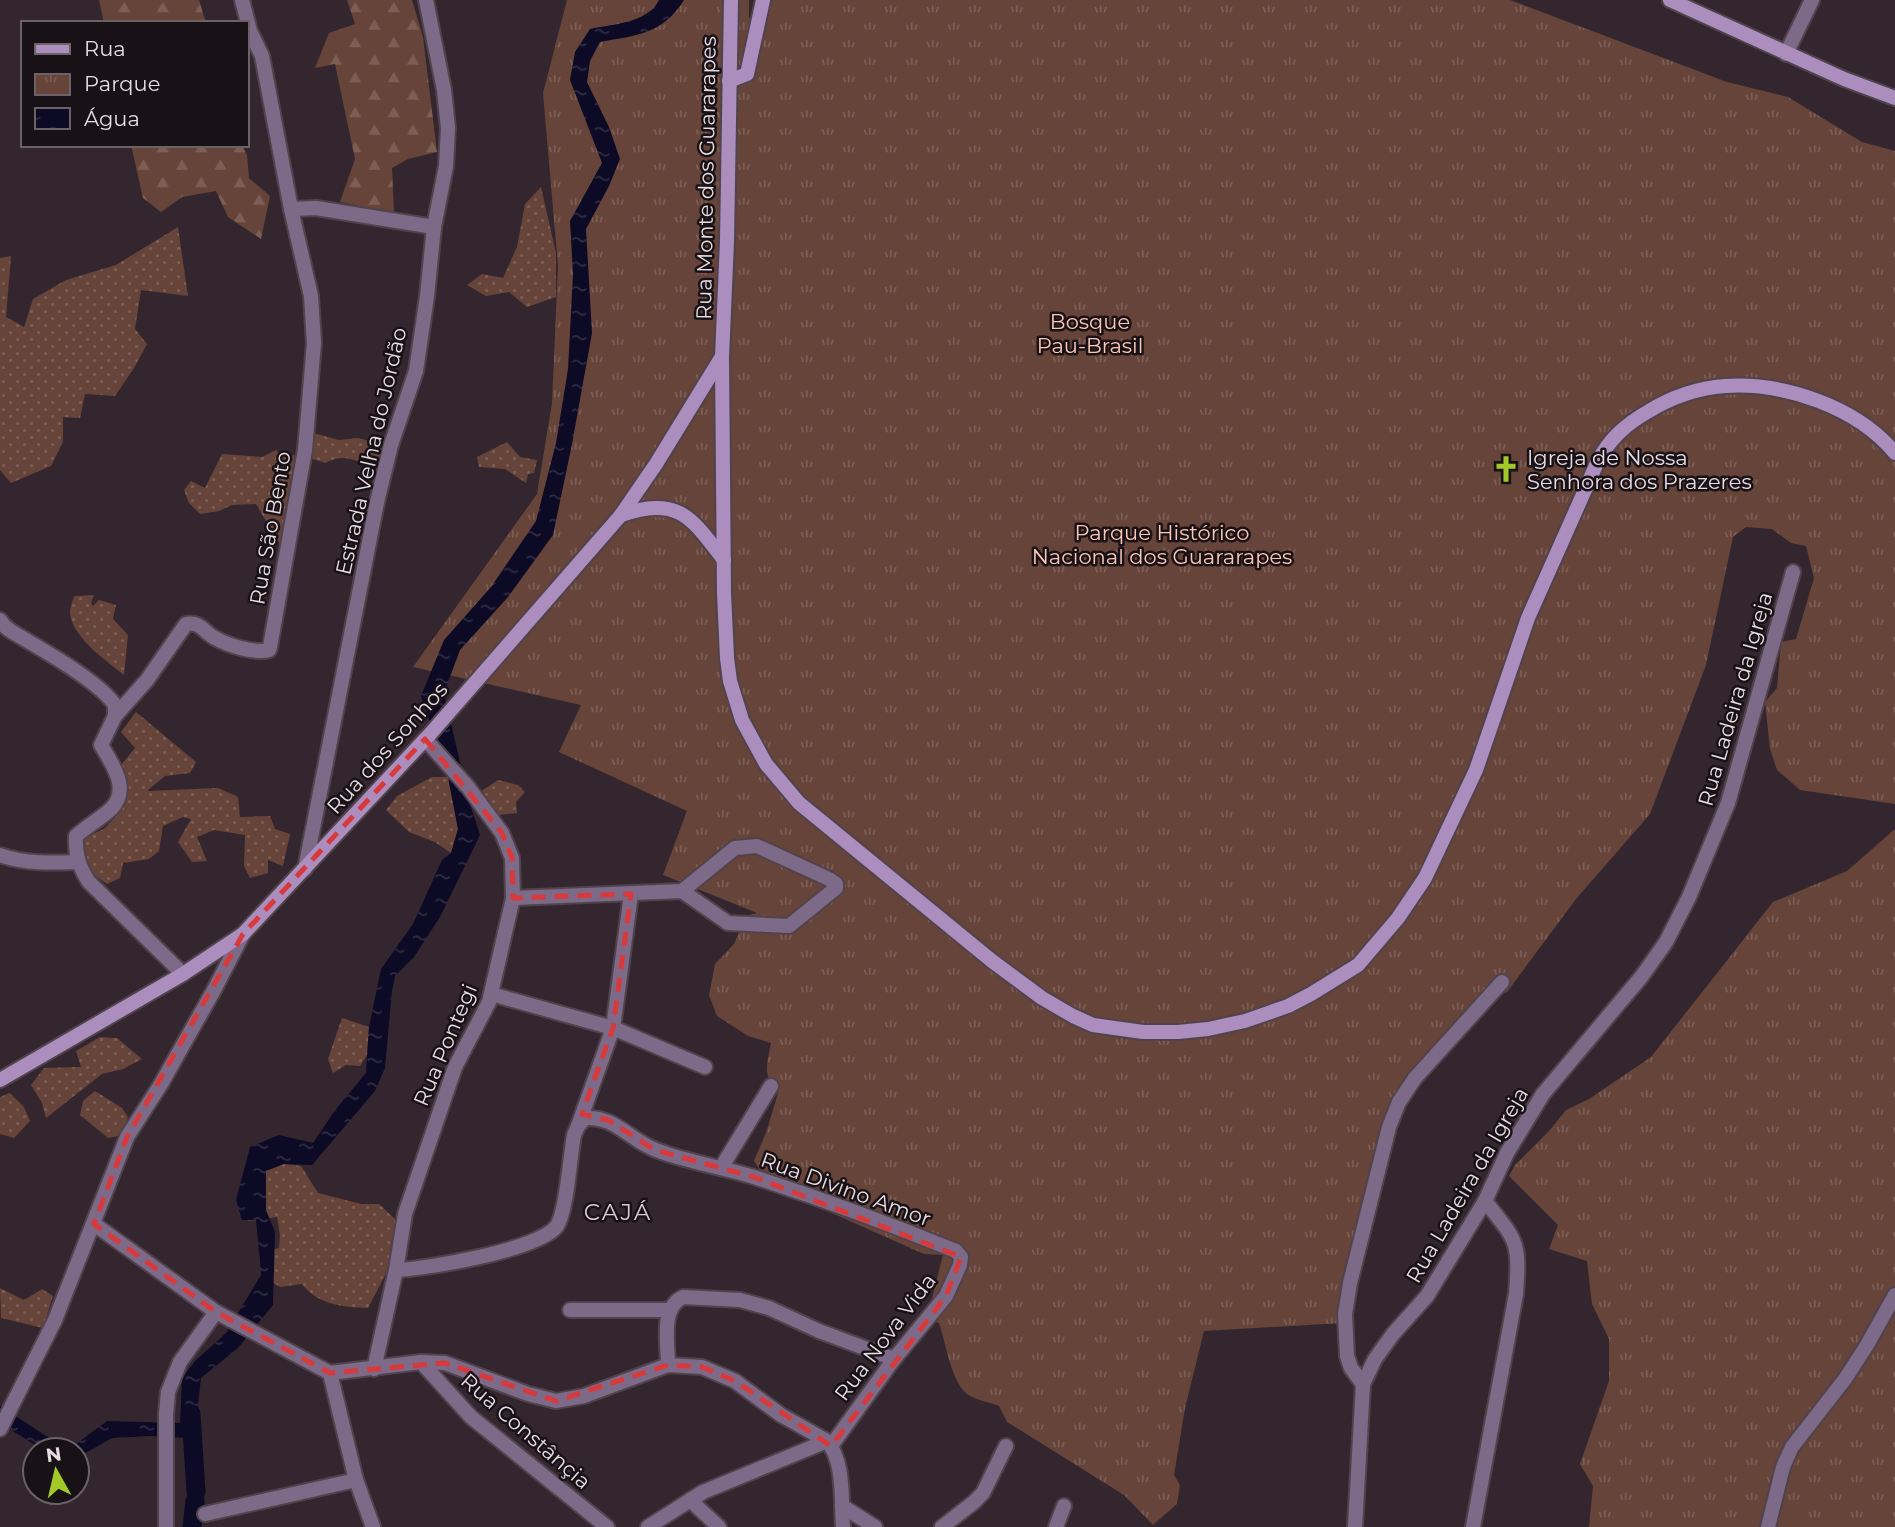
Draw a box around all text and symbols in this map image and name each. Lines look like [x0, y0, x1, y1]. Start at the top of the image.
legend [21, 21, 248, 147]
text: Rua [84, 36, 126, 61]
street label: Rua Monte dos Guararapes [691, 36, 721, 320]
text: Parque [84, 71, 160, 96]
text: Água [84, 106, 140, 131]
park label: Bosque Pau-Brasil [1037, 309, 1143, 358]
street label: Estrada Velha do Jordão [330, 325, 412, 577]
place label: Igreja de Nossa Senhora dos Prazeres [1527, 445, 1752, 494]
street label: Rua São Bento [244, 449, 296, 607]
church icon: Igreja de Nossa Senhora dos Prazeres [1491, 454, 1521, 484]
park label: Parque Histórico Nacional dos Guararapes [1032, 520, 1292, 569]
street label: Rua Ladeira da Igreja [1692, 589, 1778, 809]
street label: Rua dos Sonhos [321, 677, 453, 819]
street label: Rua Pontegi [408, 980, 482, 1110]
street label: Rua Ladeira da Igreja [1401, 1083, 1533, 1287]
street label: Rua Divino Amor [758, 1147, 934, 1231]
district label: CAJÁ [584, 1198, 652, 1226]
street label: Rua Nova Vida [829, 1269, 941, 1405]
street label: Rua Constânçia [456, 1368, 596, 1494]
north arrow [21, 1436, 91, 1506]
text: N [44, 1442, 63, 1467]

